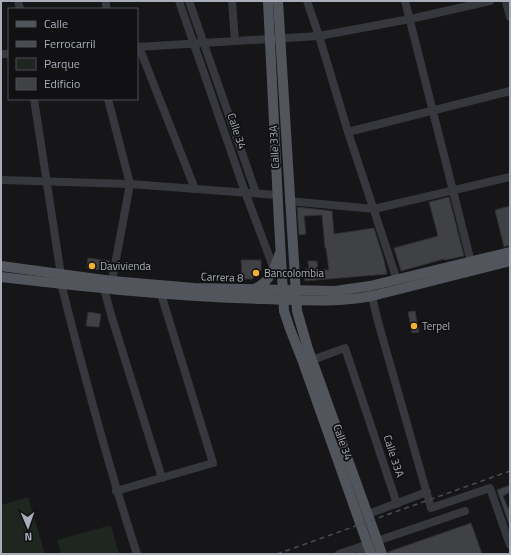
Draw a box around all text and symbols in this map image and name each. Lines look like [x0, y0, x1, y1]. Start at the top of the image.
legend [8, 8, 138, 100]
text: Calle [44, 14, 68, 33]
text: Ferrocarril [44, 34, 96, 53]
text: Parque [44, 54, 80, 73]
text: Edificio [44, 74, 80, 93]
street label: Calle 34 [223, 111, 251, 151]
street label: Calle 33A [265, 124, 283, 169]
place label: Davivienda [100, 258, 151, 274]
marker: Davivienda [87, 261, 97, 271]
place label: Bancolombia [264, 265, 324, 281]
street label: Carrera 8 [201, 268, 243, 286]
marker: Bancolombia [251, 268, 261, 278]
place label: Terpel [422, 318, 450, 334]
marker: Terpel [409, 321, 419, 331]
street label: Calle 34 [329, 422, 357, 462]
street label: Calle 33A [380, 433, 408, 480]
north arrow [8, 507, 48, 547]
text: N [24, 529, 32, 545]

